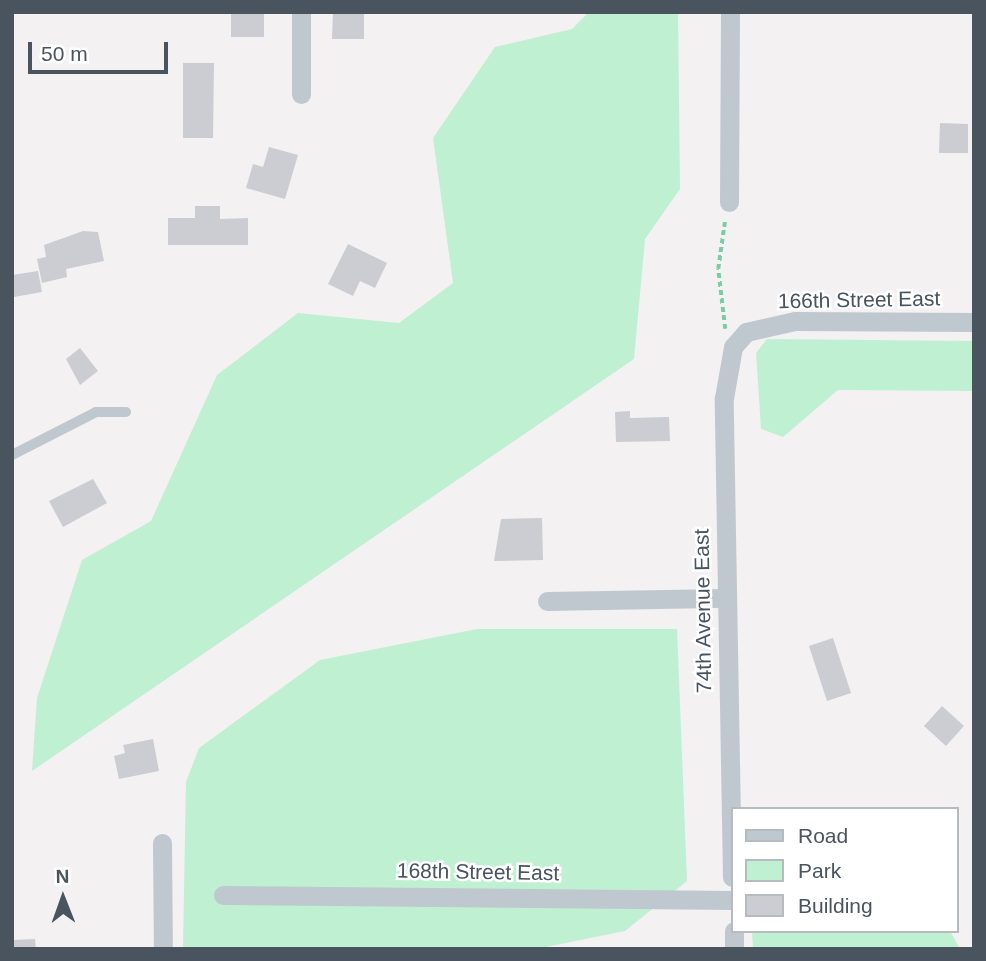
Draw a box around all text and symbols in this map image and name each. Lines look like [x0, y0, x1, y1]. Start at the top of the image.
scale bar [32, 28, 172, 72]
text: 50 m [41, 42, 88, 65]
street label: 166th Street East [778, 286, 940, 314]
street label: 74th Avenue East [689, 528, 717, 694]
legend [730, 807, 958, 933]
text: Road [798, 824, 848, 847]
street label: 168th Street East [397, 858, 559, 886]
text: Park [798, 859, 841, 882]
north arrow [28, 863, 98, 933]
text: N [56, 866, 70, 887]
text: Building [798, 894, 873, 917]

